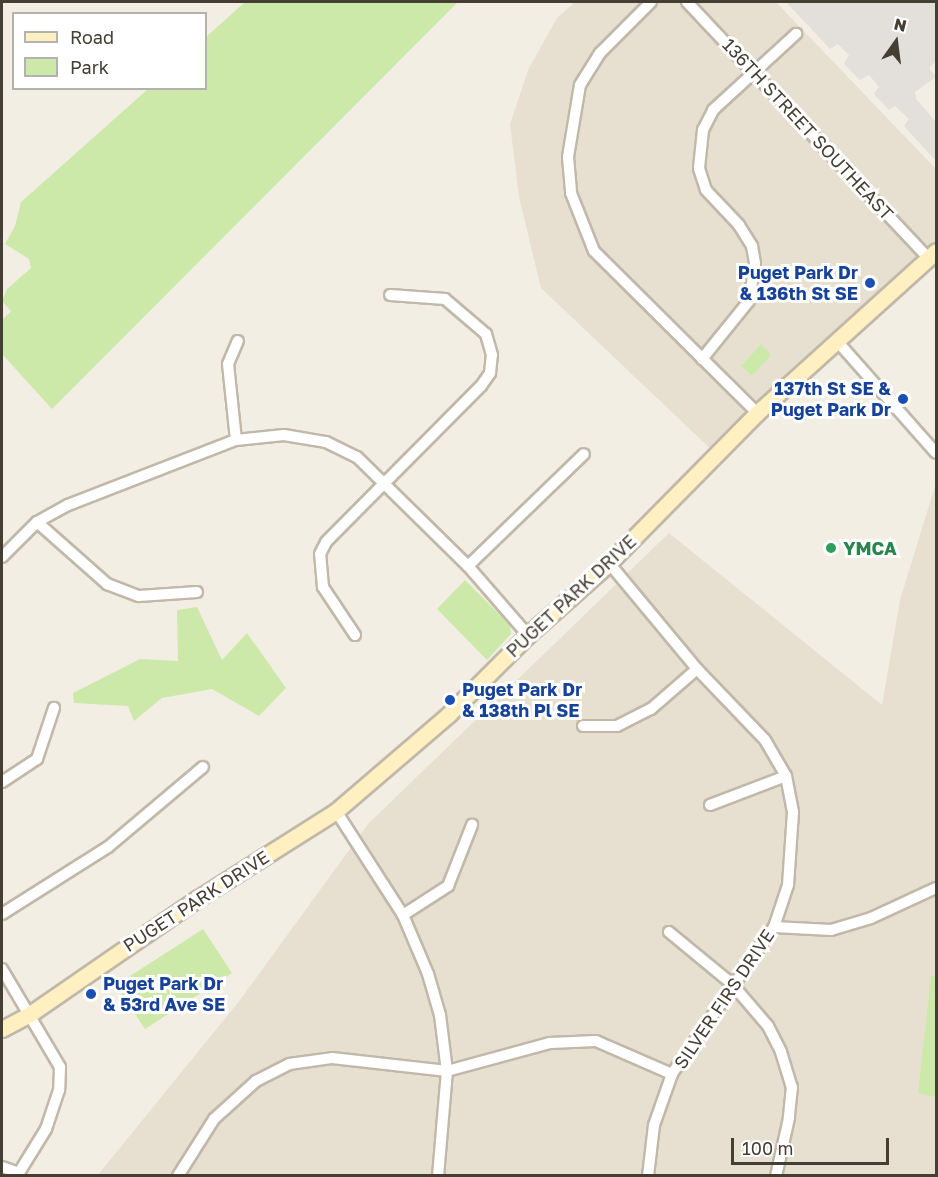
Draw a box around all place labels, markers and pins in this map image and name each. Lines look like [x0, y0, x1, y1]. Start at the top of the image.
place label: Puget Park Dr & 136th St SE [738, 262, 858, 304]
marker: Puget Park Dr & 136th St SE [863, 276, 877, 290]
place label: 137th St SE & Puget Park Dr [771, 378, 891, 420]
marker: 137th St SE & Puget Park Dr [896, 392, 910, 406]
place label: YMCA [843, 537, 897, 559]
marker: YMCA [824, 541, 838, 555]
place label: Puget Park Dr & 138th Pl SE [462, 679, 582, 722]
marker: Puget Park Dr & 138th Pl SE [443, 693, 457, 707]
place label: Puget Park Dr & 53rd Ave SE [103, 973, 225, 1016]
marker: Puget Park Dr & 53rd Ave SE [84, 987, 98, 1001]

